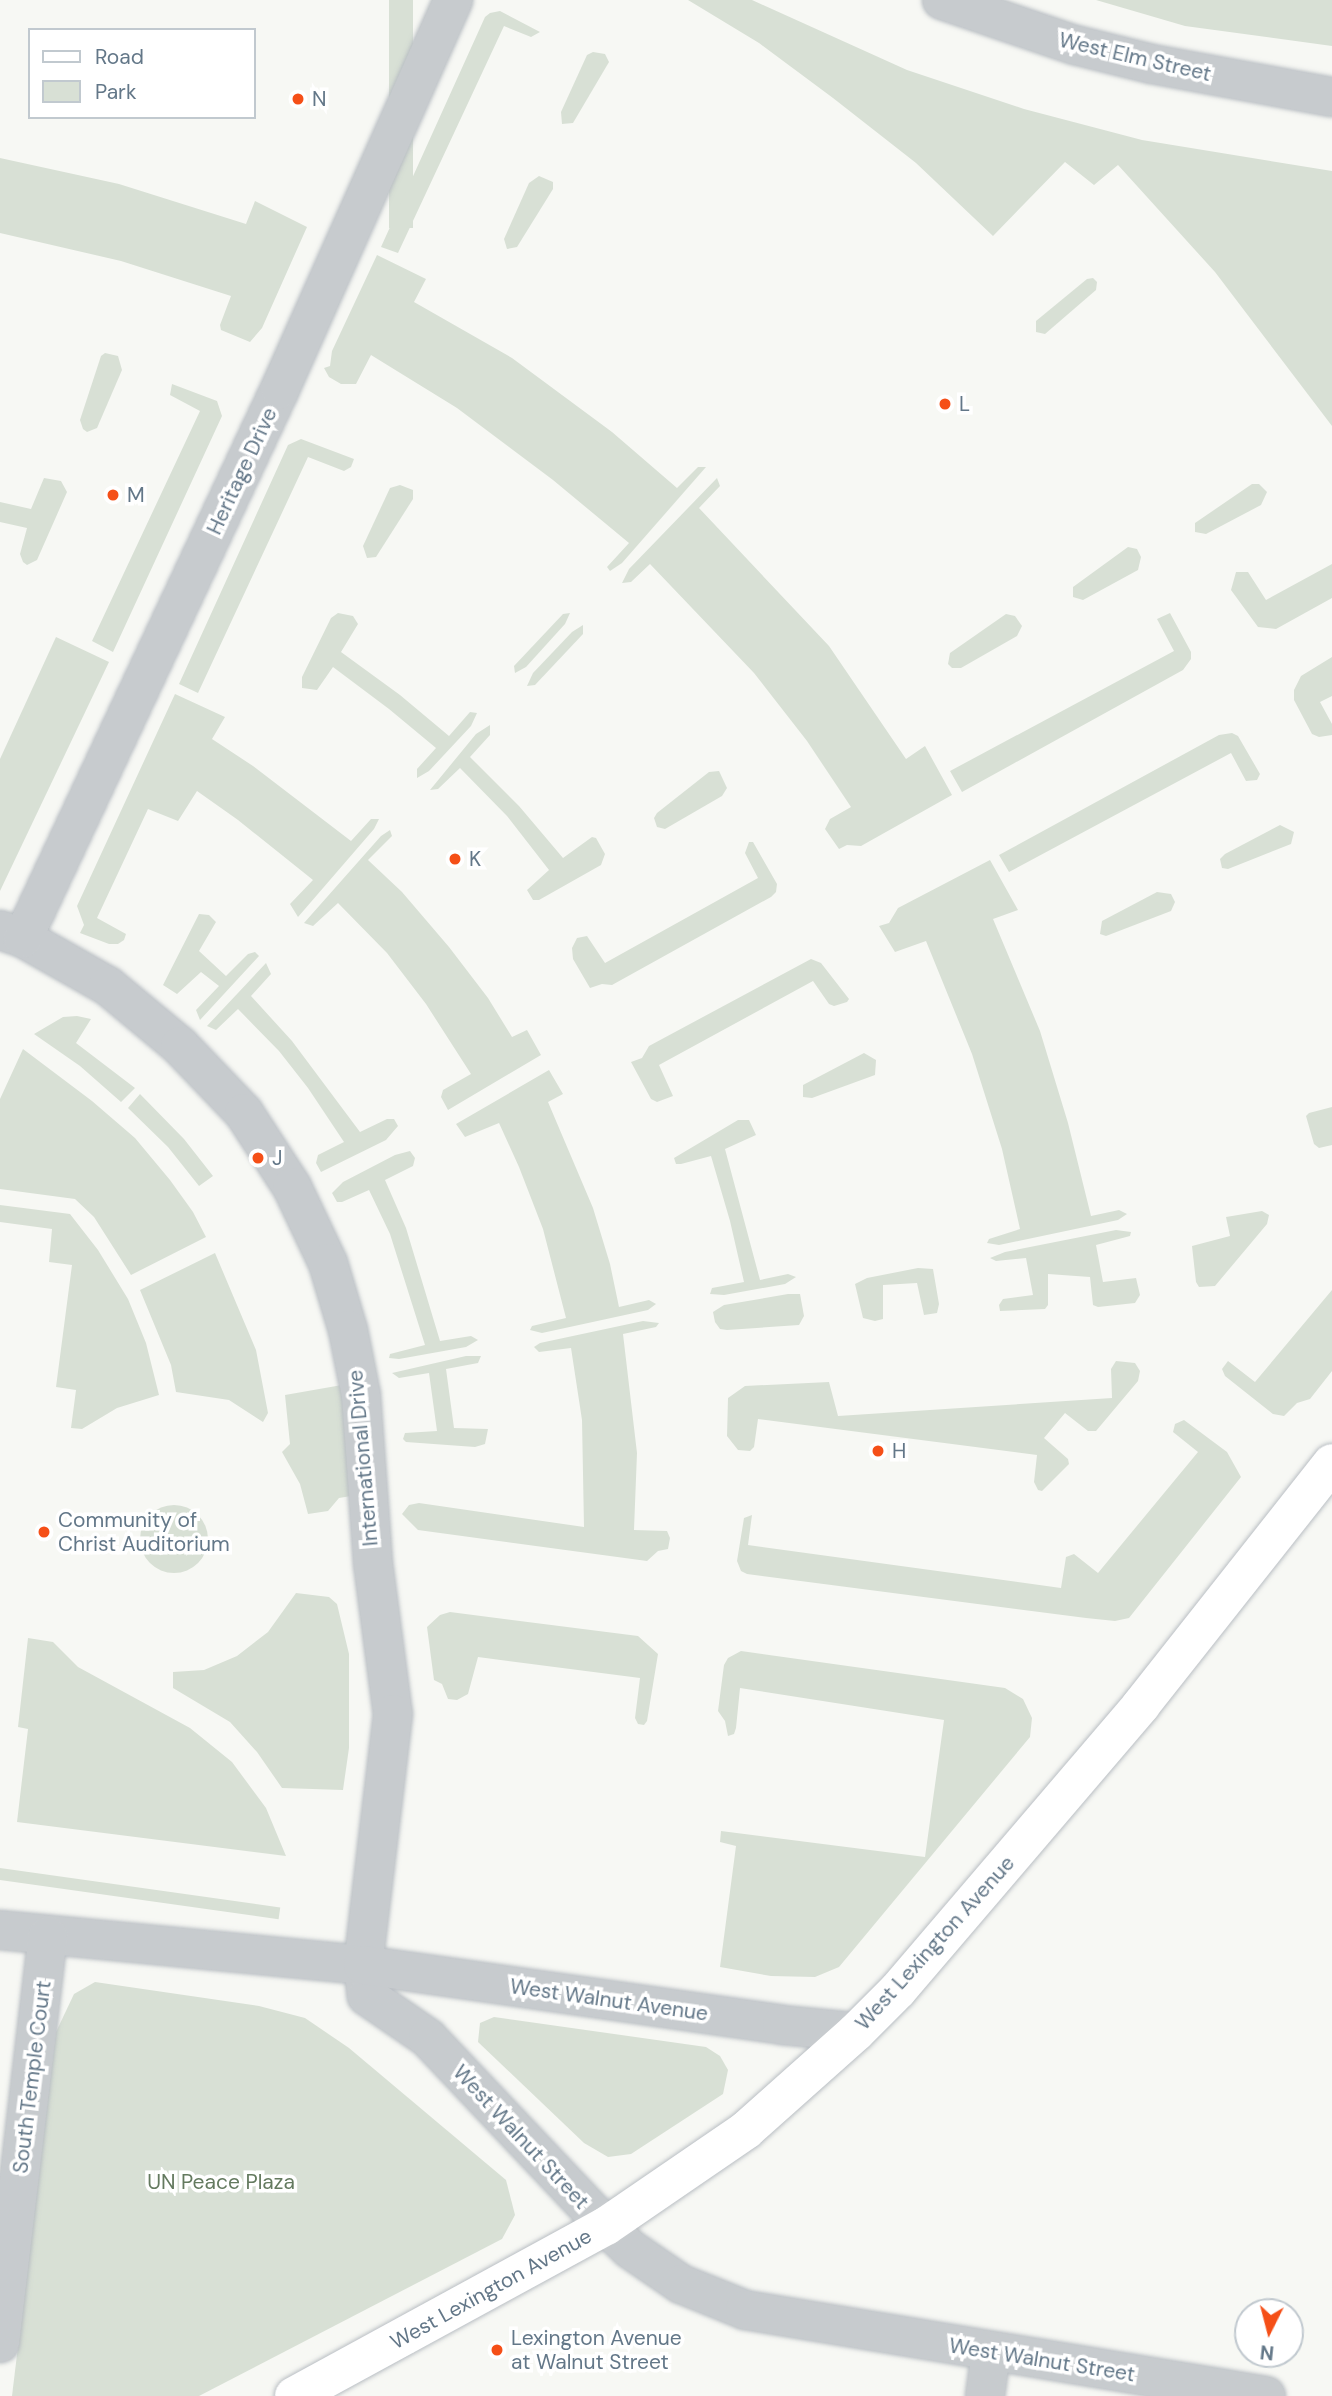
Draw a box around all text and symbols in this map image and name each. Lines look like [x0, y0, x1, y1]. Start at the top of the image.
street label: West Elm Street [1056, 27, 1214, 87]
legend [28, 28, 256, 119]
text: Road [95, 43, 144, 71]
text: Park [95, 78, 136, 106]
place label: N [312, 86, 327, 112]
marker: N [290, 91, 306, 107]
place label: L [959, 391, 970, 417]
marker: L [937, 396, 953, 412]
street label: Heritage Drive [202, 403, 282, 539]
place label: M [127, 482, 145, 508]
marker: M [105, 487, 121, 503]
place label: K [469, 846, 481, 872]
marker: K [447, 851, 463, 867]
place label: J [272, 1145, 283, 1171]
marker: J [250, 1150, 266, 1166]
street label: International Drive [343, 1369, 383, 1547]
place label: H [892, 1438, 906, 1464]
marker: H [870, 1443, 886, 1459]
place label: Community of Christ Auditorium [58, 1507, 230, 1557]
marker: Community of Christ Auditorium [36, 1524, 52, 1540]
street label: West Lexington Avenue [850, 1851, 1020, 2035]
street label: West Walnut Avenue [508, 1974, 710, 2026]
street label: South Temple Court [8, 1979, 56, 2175]
street label: West Walnut Street [448, 2060, 594, 2214]
park label: UN Peace Plaza [147, 2169, 295, 2195]
street label: West Lexington Avenue [386, 2223, 596, 2355]
north arrow [1234, 2298, 1304, 2368]
place label: Lexington Avenue at Walnut Street [511, 2325, 682, 2375]
street label: West Walnut Street [947, 2333, 1137, 2387]
text: N [1259, 2339, 1275, 2366]
marker: Lexington Avenue at Walnut Street [489, 2342, 505, 2358]

